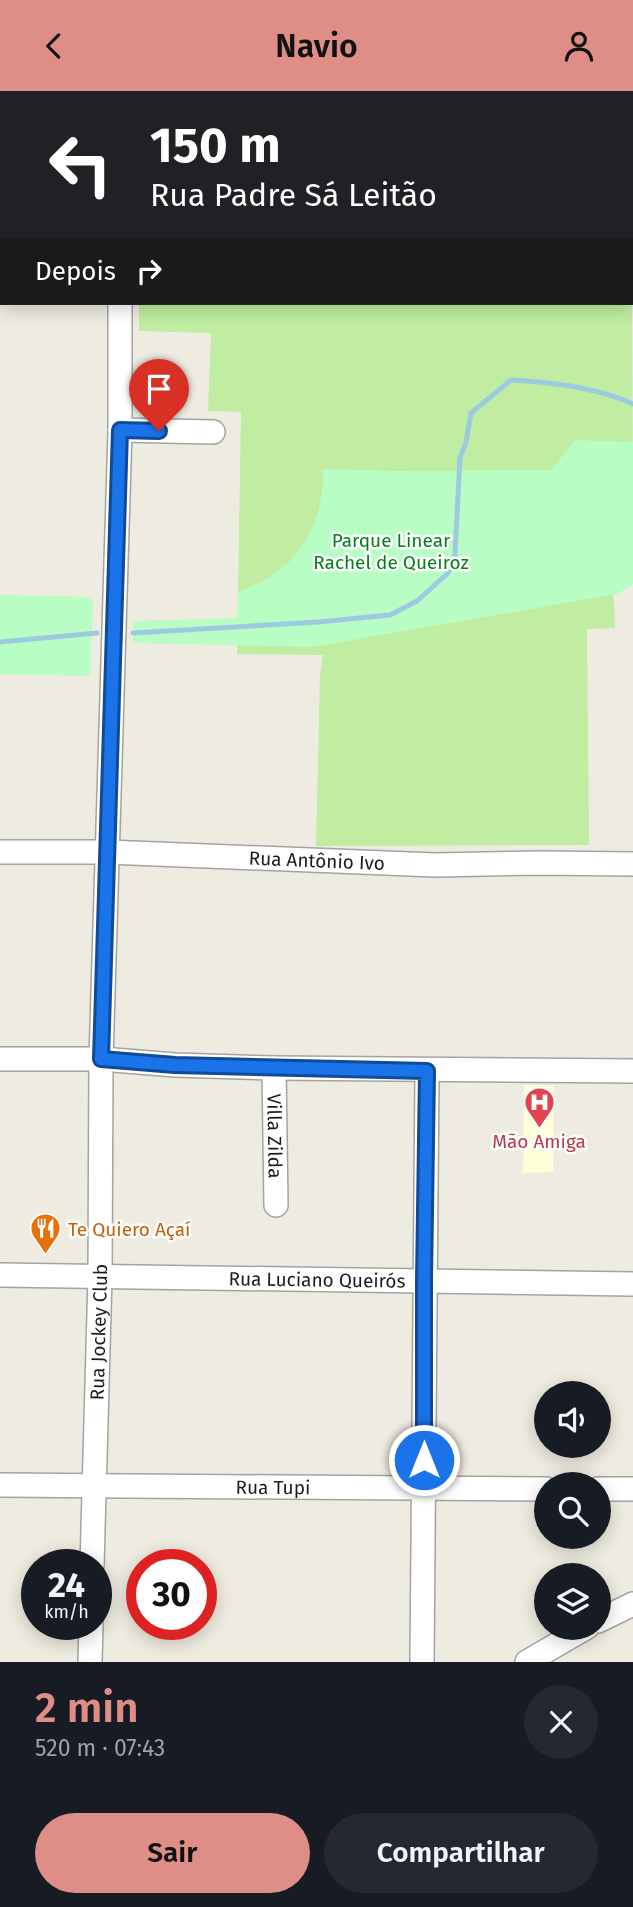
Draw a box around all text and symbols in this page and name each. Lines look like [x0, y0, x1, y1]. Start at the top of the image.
icon: back [35, 27, 73, 65]
text: Navio [275, 27, 358, 65]
icon: person [560, 27, 598, 65]
text: 150 m [150, 116, 281, 175]
icon: left [35, 119, 126, 210]
text: Rua Padre Sá Leitão [150, 176, 437, 214]
icon: right [130, 252, 168, 290]
text: Depois [35, 256, 116, 287]
pin [129, 359, 189, 431]
icon: arrive [140, 370, 178, 408]
park label: Parque Linear Rachel de Queiroz [313, 529, 469, 574]
street label: Rua Antônio Ivo [248, 846, 385, 875]
hospital icon: Mão Amiga [522, 1085, 556, 1129]
street label: Villa Zilda [263, 1093, 287, 1179]
place label: Mão Amiga [492, 1130, 586, 1153]
restaurant icon: Te Quiero Açaí [28, 1212, 62, 1256]
place label: Te Quiero Açaí [68, 1218, 190, 1241]
street label: Rua Jockey Club [85, 1264, 112, 1401]
street label: Rua Luciano Queirós [228, 1267, 406, 1292]
map controls [534, 1381, 611, 1640]
button: sound [534, 1381, 611, 1458]
position arrow [387, 1423, 461, 1497]
button: search [534, 1472, 611, 1549]
street label: Rua Tupi [236, 1475, 310, 1499]
speed limit sign: 30 [126, 1549, 217, 1640]
button: layers [534, 1563, 611, 1640]
text: 24 [48, 1564, 85, 1606]
text: km/h [44, 1601, 89, 1623]
text: 2 min [35, 1683, 139, 1733]
button: close [524, 1685, 598, 1759]
text: 520 m · 07:43 [35, 1734, 165, 1762]
button: Sair [35, 1813, 310, 1893]
button: Compartilhar [324, 1813, 598, 1893]

